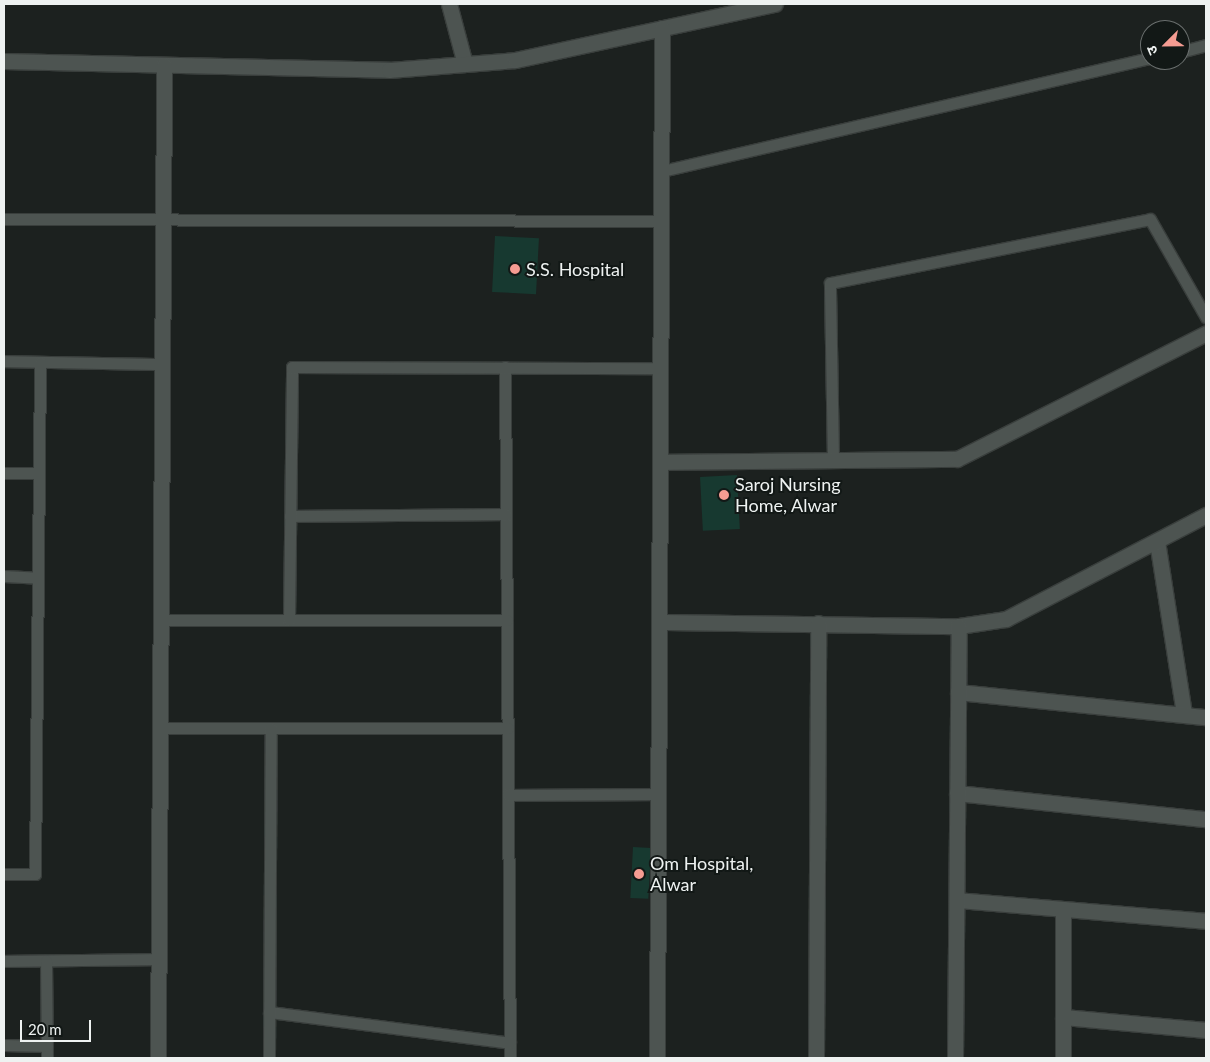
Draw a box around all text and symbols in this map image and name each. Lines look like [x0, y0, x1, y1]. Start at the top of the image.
north arrow [1140, 20, 1190, 70]
text: उ [1142, 44, 1161, 58]
place label: S.S. Hospital [526, 258, 624, 280]
marker: S.S. Hospital [508, 262, 522, 276]
place label: Saroj Nursing Home, Alwar [735, 474, 841, 516]
marker: Saroj Nursing Home, Alwar [717, 488, 731, 502]
place label: Om Hospital, Alwar [650, 853, 753, 896]
marker: Om Hospital, Alwar [632, 867, 646, 881]
scale bar [22, 1010, 94, 1042]
text: 20 m [28, 1020, 62, 1038]

